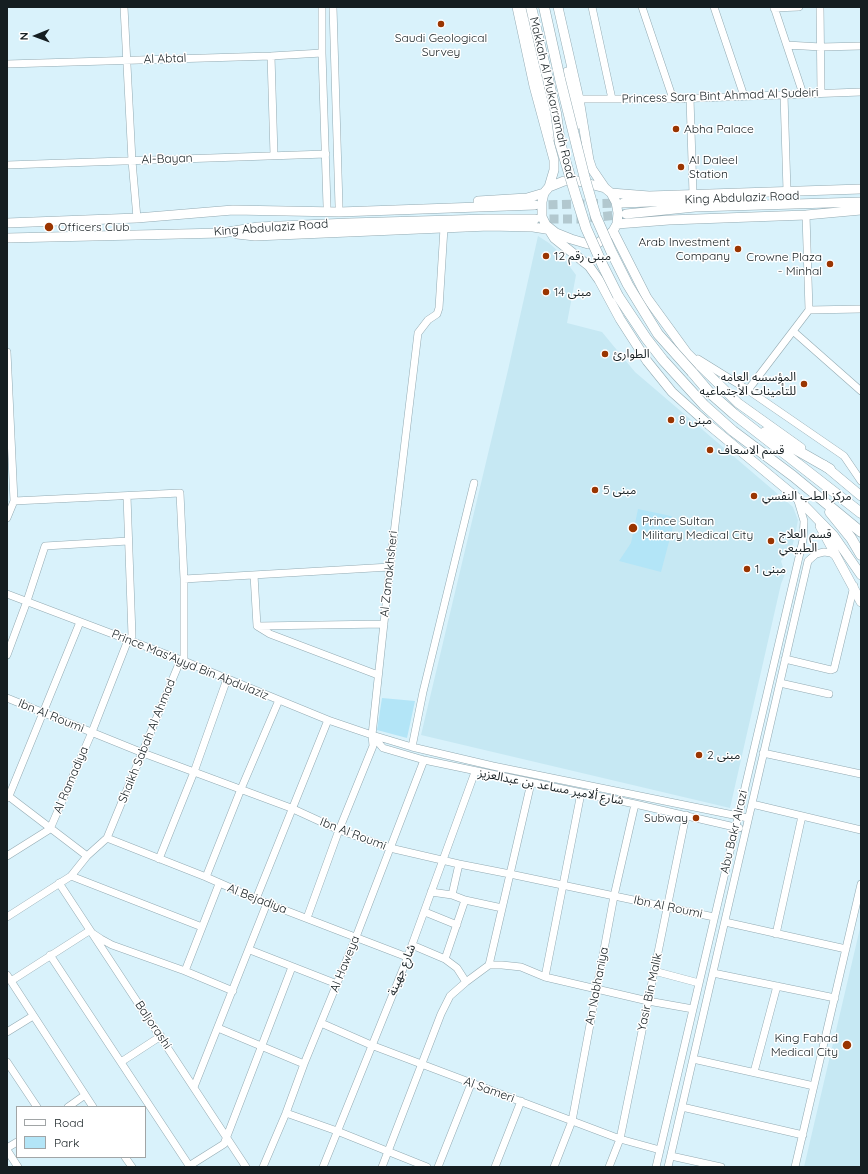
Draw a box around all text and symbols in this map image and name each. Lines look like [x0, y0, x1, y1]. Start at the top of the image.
north arrow [16, 16, 56, 56]
street label: Makkah Al Mukarramah Road [526, 16, 578, 180]
marker: Saudi Geological Survey [436, 19, 446, 29]
place label: Saudi Geological Survey [395, 31, 487, 59]
text: N [17, 32, 31, 40]
street label: Al Abtal [143, 51, 187, 67]
street label: Princess Sara Bint Ahmad Al Sudeiri [621, 85, 819, 107]
place label: Abha Palace [684, 122, 754, 136]
marker: Abha Palace [671, 124, 681, 134]
street label: Al-Bayan [141, 151, 193, 167]
place label: Al Daleel Station [689, 153, 738, 181]
marker: Al Daleel Station [676, 162, 686, 172]
street label: King Abdulaziz Road [684, 189, 800, 207]
street label: King Abdulaziz Road [213, 217, 329, 239]
place label: Officers Club [58, 220, 130, 234]
marker: Officers Club [43, 221, 55, 233]
place label: Arab Investment Company [639, 235, 730, 263]
marker: Arab Investment Company [733, 244, 743, 254]
place label: مبنى رقم 12 [554, 249, 611, 263]
place label: Crowne Plaza - Minhal [746, 250, 822, 278]
marker: مبنى رقم 12 [541, 251, 551, 261]
marker: Crowne Plaza - Minhal [825, 259, 835, 269]
place label: مبنى 14 [554, 285, 591, 299]
marker: مبنى 14 [541, 287, 551, 297]
place label: الطوارئ [613, 347, 650, 361]
marker: الطوارئ [600, 349, 610, 359]
place label: المؤسسه العامه للتأمينات الأجتماعيه [700, 370, 796, 398]
marker: المؤسسه العامه للتأمينات الأجتماعيه [799, 379, 809, 389]
place label: مبنى 8 [679, 413, 712, 427]
marker: مبنى 8 [666, 415, 676, 425]
place label: قسم الاسعاف [718, 443, 784, 457]
marker: قسم الاسعاف [705, 445, 715, 455]
place label: مبنى 5 [603, 483, 636, 497]
marker: مبنى 5 [590, 485, 600, 495]
place label: مركز الطب النفسي [762, 489, 851, 503]
marker: مركز الطب النفسي [749, 491, 759, 501]
place label: Prince Sultan Military Medical City [642, 514, 753, 542]
marker: Prince Sultan Military Medical City [627, 522, 639, 534]
place label: قسم العلاج الطبيعي [779, 527, 832, 555]
street label: Al Zamakhsheri [377, 530, 401, 618]
marker: قسم العلاج الطبيعي [766, 536, 776, 546]
place label: مبنى 1 [755, 562, 786, 576]
marker: مبنى 1 [742, 564, 752, 574]
street label: Prince Mas'Ayyd Bin Abdulaziz [109, 627, 271, 703]
street label: Shaikh Sabah Al Ahmad [116, 677, 178, 805]
street label: Ibn Al Roumi [16, 696, 86, 736]
street label: Al Ramadiya [50, 744, 92, 816]
place label: مبنى 2 [707, 748, 740, 762]
marker: مبنى 2 [694, 750, 704, 760]
street label: شارع ألامير مساعد بن عبدالعزيز [477, 766, 625, 808]
street label: Abu Bakr Alrazi [717, 789, 751, 875]
place label: Subway [644, 811, 688, 825]
marker: Subway [691, 813, 701, 823]
street label: Ibn Al Roumi [318, 815, 388, 853]
street label: Al Bejadiya [225, 881, 289, 917]
street label: Ibn Al Roumi [632, 893, 704, 921]
street label: Al Haweya [327, 934, 363, 994]
street label: شارع جهينة [385, 942, 419, 998]
street label: An Nabhaniya [582, 946, 612, 1026]
street label: Yasir Bin Malik [635, 952, 665, 1032]
street label: Baljorashi [132, 998, 174, 1052]
place label: King Fahad Medical City [771, 1031, 838, 1059]
marker: King Fahad Medical City [841, 1039, 853, 1051]
street label: Al Sameri [462, 1074, 516, 1106]
legend [16, 1106, 146, 1158]
text: Road [54, 1115, 84, 1130]
text: Park [54, 1135, 79, 1150]

